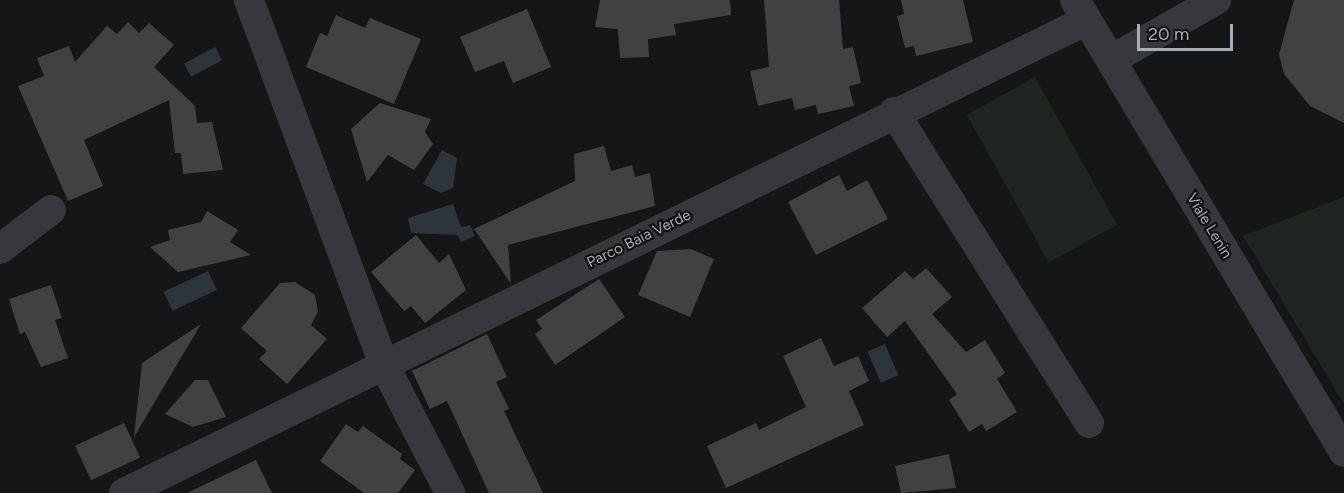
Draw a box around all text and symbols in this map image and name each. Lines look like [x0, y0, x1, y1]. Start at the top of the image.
scale bar [1140, 12, 1236, 50]
text: 20 m [1148, 23, 1189, 45]
street label: Viale Lenin [1183, 190, 1235, 262]
street label: Parco Baia Verde [584, 206, 694, 272]

